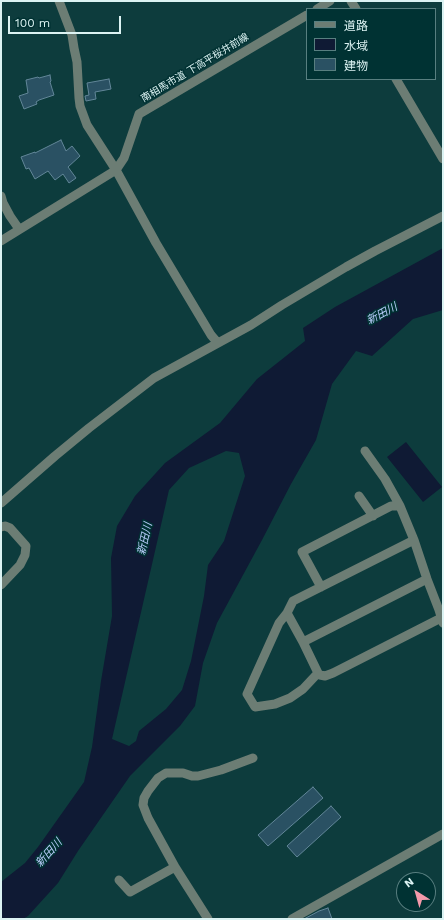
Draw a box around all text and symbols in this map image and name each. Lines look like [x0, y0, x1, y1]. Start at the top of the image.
scale bar [10, 8, 123, 34]
legend [306, 8, 436, 80]
text: 100 m [15, 16, 50, 30]
text: 道路 [344, 19, 368, 33]
street label: 南相馬市道 下高平桜井前線 [139, 31, 251, 105]
text: 水域 [344, 39, 368, 53]
text: 建物 [344, 59, 368, 73]
water label: 新田川 [364, 300, 400, 328]
water label: 新田川 [135, 521, 155, 557]
water label: 新田川 [33, 836, 65, 870]
north arrow [396, 872, 436, 912]
text: N [402, 875, 416, 890]

